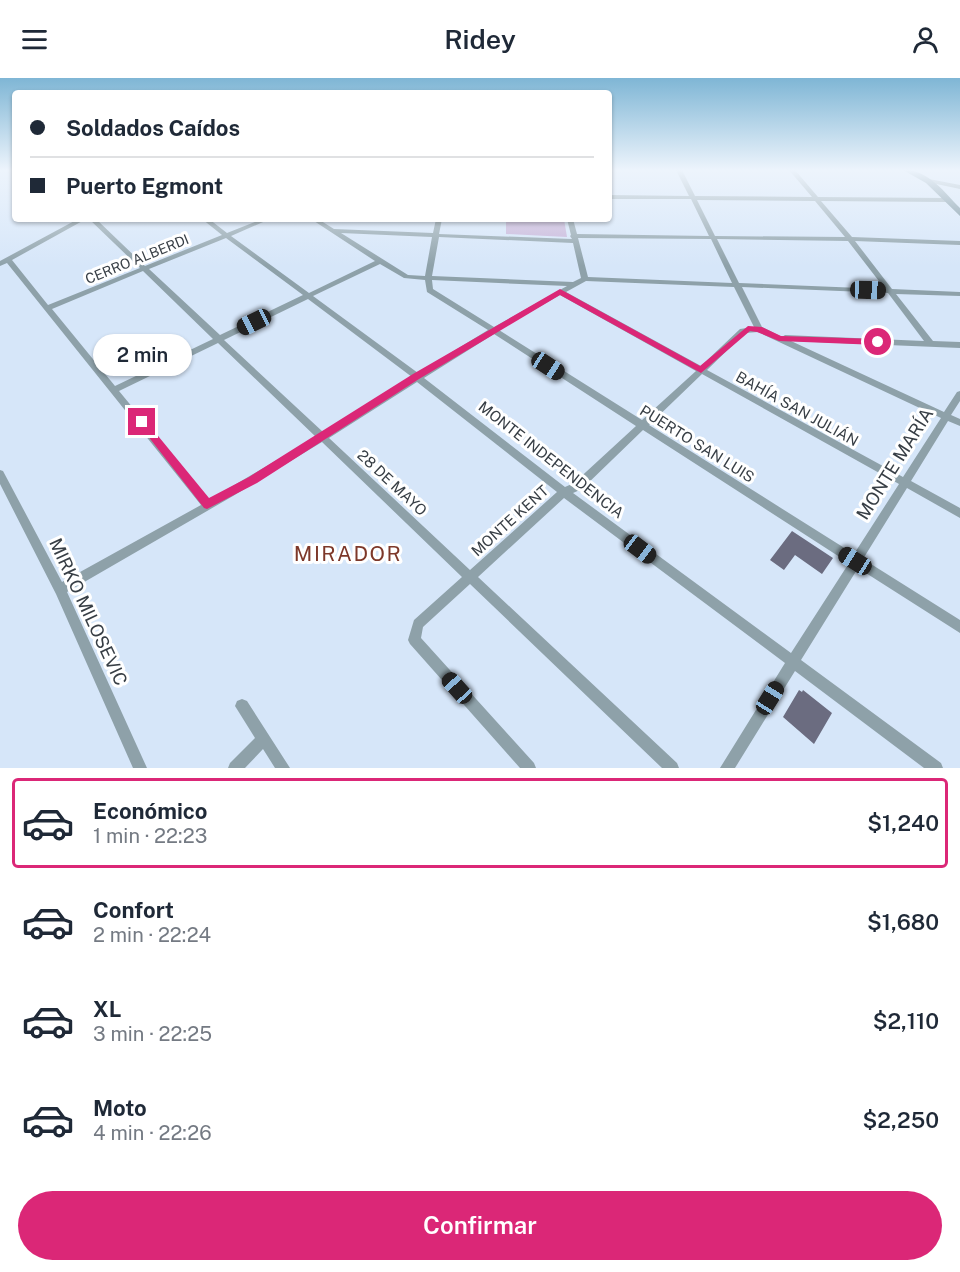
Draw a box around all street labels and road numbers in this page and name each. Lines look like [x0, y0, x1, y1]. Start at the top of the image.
street label: CERRO ALBERDI [83, 231, 191, 287]
street label: BAHÍA SAN JULIÁN [733, 368, 861, 449]
street label: MONTE INDEPENDENCIA [475, 398, 628, 522]
street label: PUERTO SAN LUIS [637, 402, 758, 486]
street label: MONTE MARÍA [851, 403, 937, 523]
street label: 28 DE MAYO [354, 446, 430, 519]
street label: MONTE KENT [468, 482, 552, 560]
street label: MIRKO MILOSEVIC [45, 535, 132, 689]

